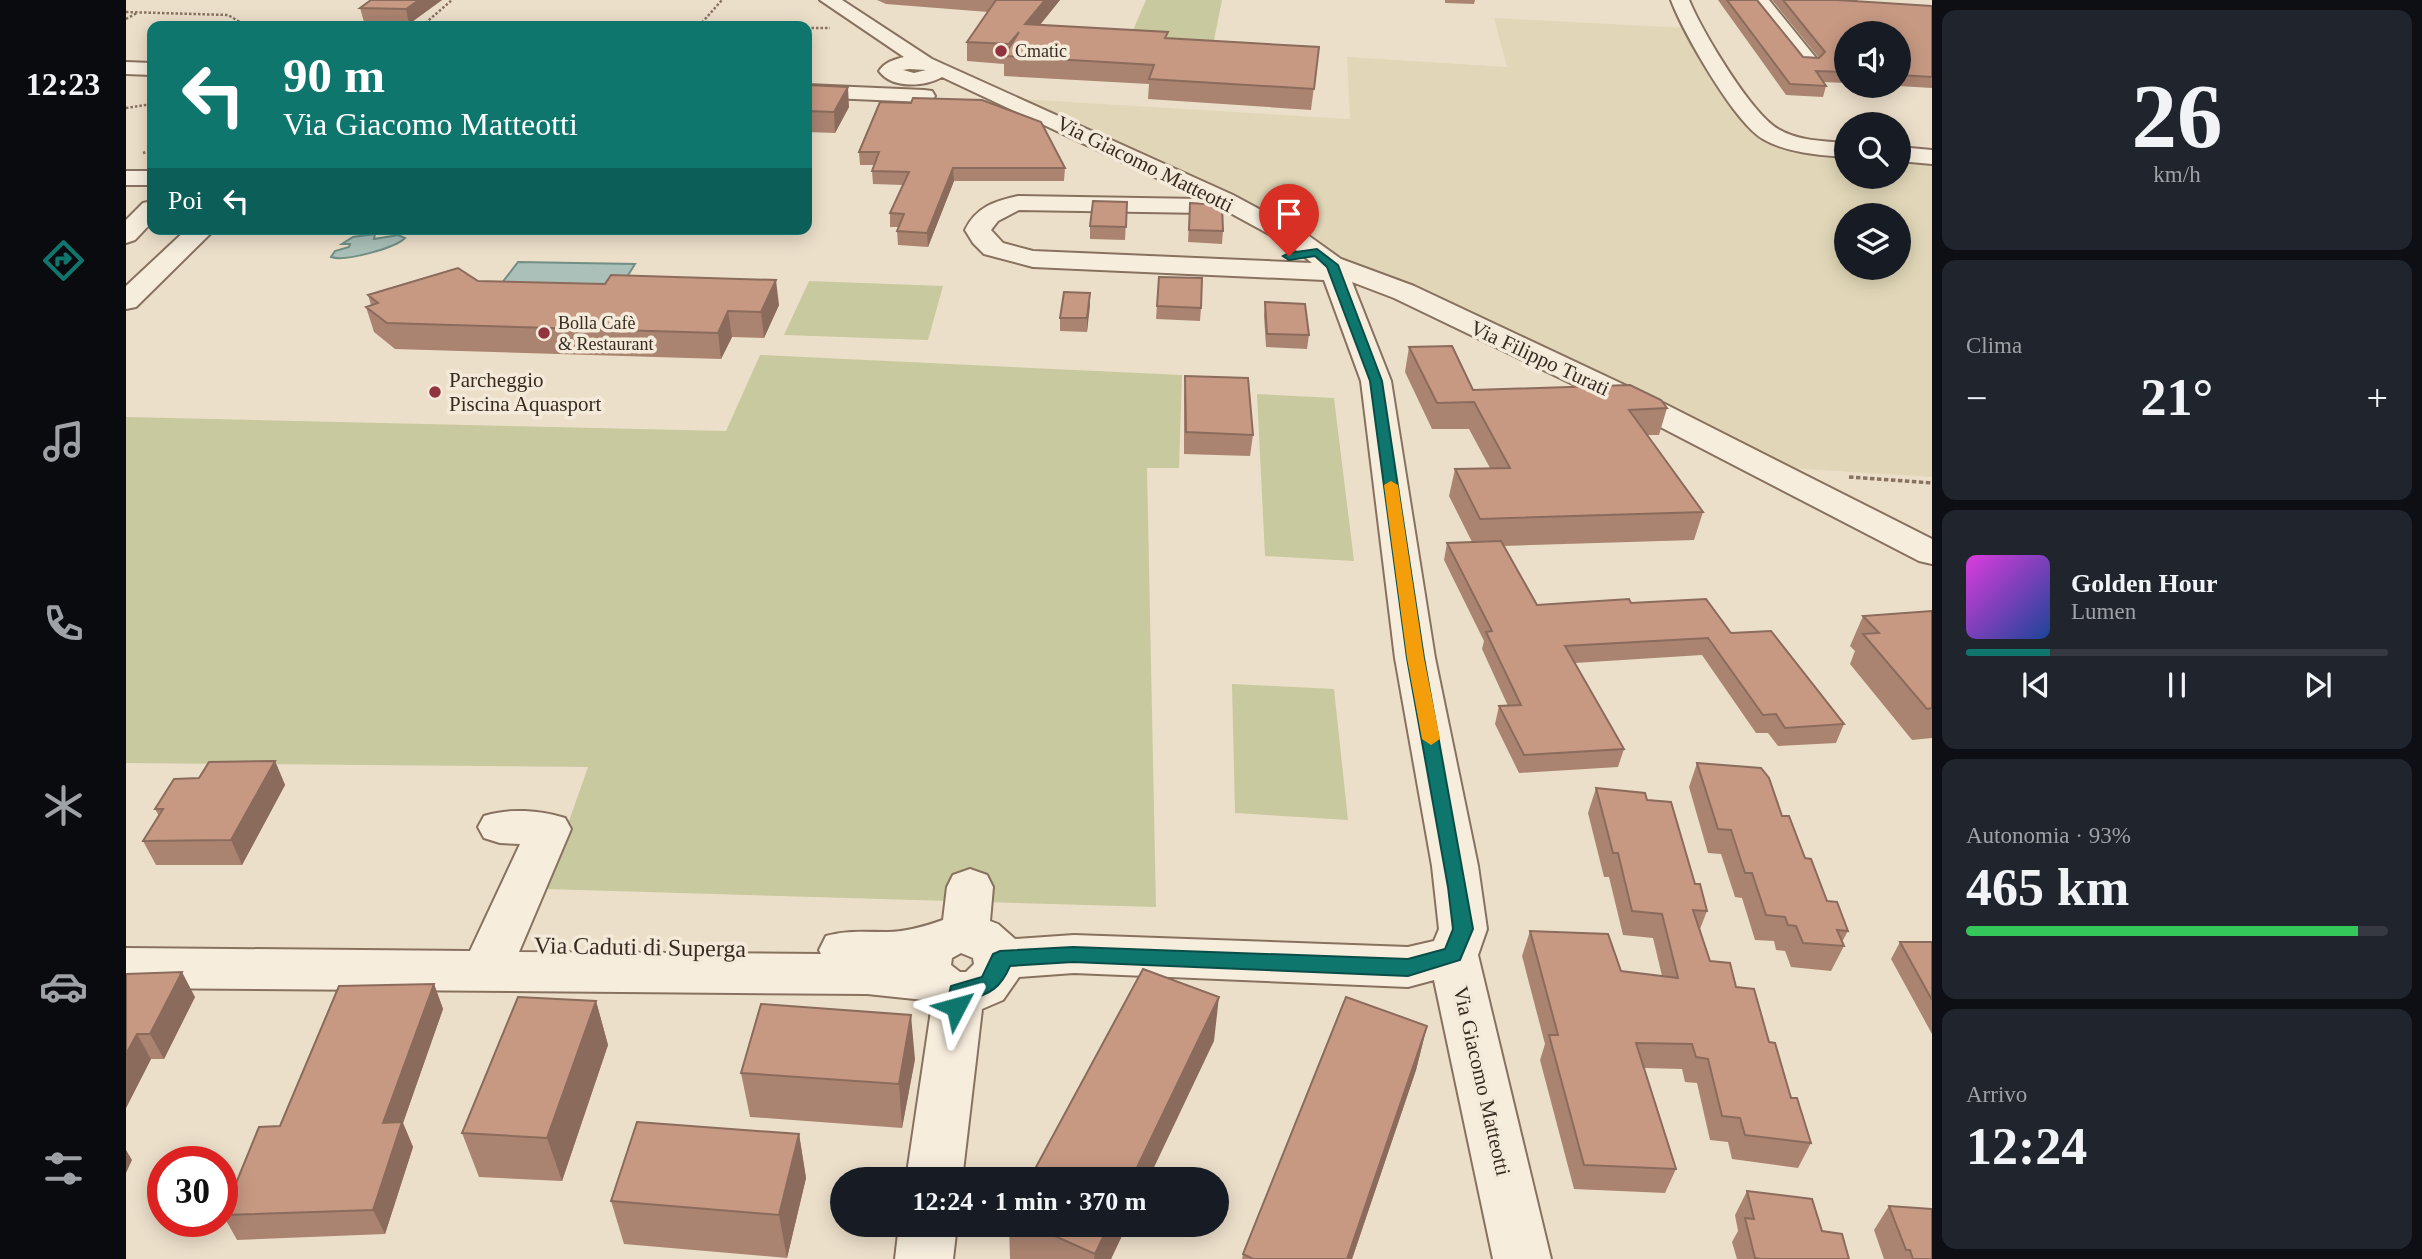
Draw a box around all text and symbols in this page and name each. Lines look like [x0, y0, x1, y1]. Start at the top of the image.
map controls [1834, 21, 1911, 280]
button: sound [1834, 21, 1911, 98]
place label: Cmatic [1015, 41, 1067, 61]
marker: Cmatic [993, 43, 1009, 59]
text: 90 m [283, 48, 385, 103]
icon: left [168, 49, 259, 140]
text: 12:23 [26, 66, 100, 102]
text: 26 [2132, 66, 2223, 167]
text: Via Giacomo Matteotti [283, 106, 578, 142]
street label: Via Giacomo Matteotti [1053, 111, 1237, 217]
button: search [1834, 112, 1911, 189]
text: km/h [2153, 162, 2201, 187]
icon: left [217, 182, 255, 220]
pin [1259, 184, 1319, 256]
text: Poi [168, 186, 203, 215]
icon: arrive [1270, 195, 1308, 233]
button: layers [1834, 203, 1911, 280]
icon: directions [39, 236, 88, 285]
place label: Bolla Cafè & Restaurant [558, 313, 653, 354]
street label: Via Filippo Turati [1467, 315, 1613, 401]
marker: Bolla Cafè & Restaurant [536, 325, 552, 341]
text: Clima [1966, 333, 2022, 358]
place label: Parcheggio Piscina Aquasport [449, 368, 601, 416]
text: 21° [2141, 369, 2213, 426]
text: − [1966, 377, 1987, 419]
text: + [2367, 377, 2388, 419]
marker: Parcheggio Piscina Aquasport [427, 384, 443, 400]
icon: music [39, 417, 88, 466]
text: Golden Hour [2071, 569, 2218, 598]
icon: phone [39, 599, 88, 648]
text: Lumen [2071, 599, 2136, 624]
icon: previous [2017, 666, 2055, 704]
icon: pause [2158, 666, 2196, 704]
icon: next [2299, 666, 2337, 704]
icon: climate [39, 781, 88, 830]
text: Autonomia · 93% [1966, 823, 2131, 848]
text: 465 km [1966, 859, 2129, 916]
street label: Via Caduti di Superga [534, 932, 747, 962]
icon: car [39, 962, 88, 1011]
position arrow [919, 970, 993, 1044]
street label: Via Giacomo Matteotti [1449, 984, 1515, 1178]
text: Arrivo [1966, 1082, 2027, 1107]
text: 12:24 [1966, 1118, 2087, 1175]
icon: filters [39, 1144, 88, 1193]
speed limit sign: 30 [147, 1146, 238, 1237]
text: 12:24 · 1 min · 370 m [913, 1187, 1147, 1216]

